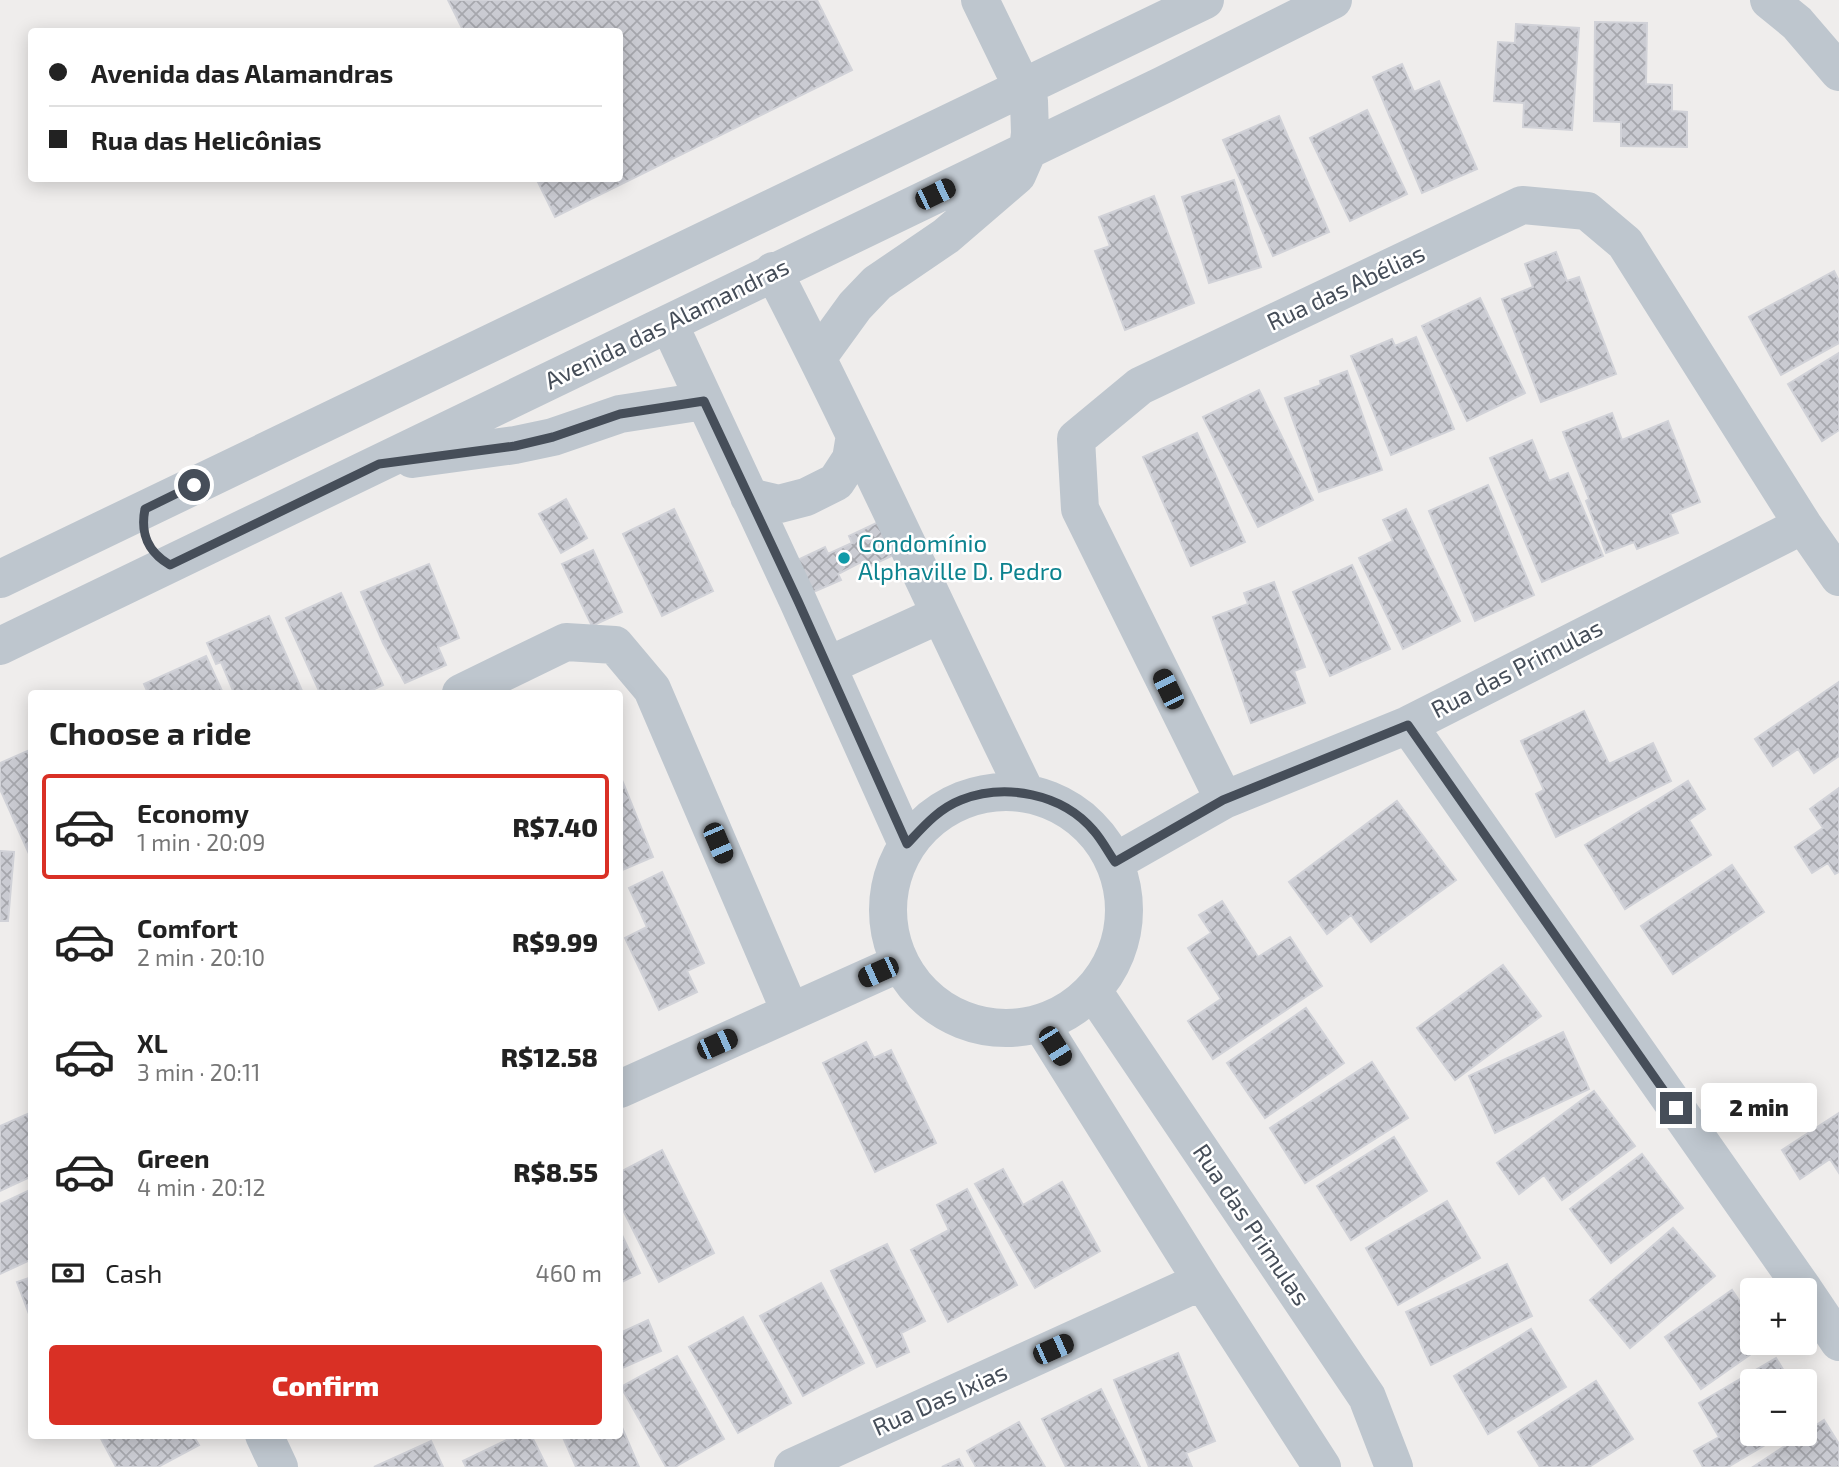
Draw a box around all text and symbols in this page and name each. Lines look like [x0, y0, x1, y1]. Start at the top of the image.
text: Avenida das Alamandras [91, 57, 393, 88]
text: Rua das Helicônias [91, 124, 322, 155]
car [912, 175, 959, 213]
street label: Rua das Abélias [1262, 237, 1429, 336]
street label: Avenida das Alamandras [539, 251, 793, 394]
route start [178, 469, 210, 501]
place label: Condomínio Alphaville D. Pedro [858, 528, 1063, 585]
marker: Condomínio Alphaville D. Pedro [836, 550, 852, 566]
street label: Rua das Primulas [1426, 612, 1607, 723]
car [1150, 666, 1187, 712]
text: Choose a ride [49, 713, 252, 751]
icon: car [53, 795, 116, 858]
text: Economy [137, 797, 249, 828]
text: R$7.40 [512, 811, 598, 842]
car [701, 820, 736, 866]
text: 1 min · 20:09 [137, 828, 265, 856]
icon: car [53, 910, 116, 973]
text: Comfort [137, 912, 238, 943]
text: R$9.99 [512, 926, 598, 957]
text: 2 min · 20:10 [137, 943, 265, 971]
car [855, 954, 902, 990]
car [1035, 1023, 1076, 1069]
icon: car [53, 1025, 116, 1088]
car [694, 1026, 741, 1062]
text: XL [137, 1027, 168, 1058]
text: R$12.58 [501, 1041, 598, 1072]
text: 3 min · 20:11 [137, 1058, 260, 1086]
callout: 2 min [1700, 1084, 1816, 1132]
route end [1660, 1092, 1692, 1124]
text: 2 min [1729, 1093, 1789, 1121]
street label: Rua das Primulas [1188, 1138, 1317, 1310]
icon: car [53, 1140, 116, 1203]
text: Green [137, 1142, 210, 1173]
text: R$8.55 [513, 1156, 598, 1187]
text: 4 min · 20:12 [137, 1173, 265, 1201]
icon: cash [49, 1254, 87, 1292]
text: Cash [105, 1257, 162, 1288]
text: 460 m [536, 1259, 602, 1287]
map controls [1740, 1278, 1817, 1446]
button: + [1740, 1278, 1817, 1355]
car [1030, 1331, 1077, 1367]
button: Confirm [49, 1345, 602, 1425]
street label: Rua Das Ixias [868, 1356, 1011, 1441]
button: − [1740, 1369, 1817, 1446]

